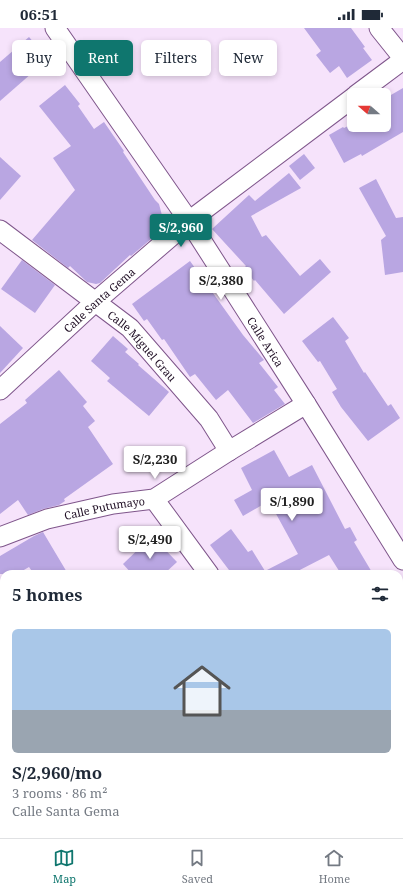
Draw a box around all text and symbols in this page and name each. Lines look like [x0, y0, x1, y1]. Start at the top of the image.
text: 06:51 [20, 4, 58, 24]
chip: Buy [12, 40, 66, 76]
chip: Rent [74, 40, 133, 76]
chip: Filters [141, 40, 211, 76]
chip: New [219, 40, 277, 76]
north arrow [347, 88, 391, 132]
map controls [347, 88, 391, 132]
pin: S/2,960 [144, 214, 218, 248]
text: S/2,960 [159, 218, 203, 236]
street label: Calle Santa Gema [60, 264, 138, 335]
pin: S/2,380 [184, 267, 258, 301]
text: S/2,380 [199, 271, 243, 289]
street label: Calle Miguel Grau [105, 307, 180, 384]
street label: Calle Arica [244, 314, 288, 369]
pin: S/2,230 [118, 446, 192, 480]
text: S/2,230 [133, 450, 177, 468]
pin: S/1,890 [255, 488, 329, 522]
text: S/1,890 [270, 492, 314, 510]
street label: Calle Putumayo [63, 493, 146, 522]
pin: S/2,490 [113, 526, 187, 560]
text: S/2,490 [128, 530, 172, 548]
text: 5 homes [12, 583, 82, 606]
icon: filters [369, 583, 391, 605]
icon: home [166, 655, 238, 727]
text: S/2,960/mo [12, 761, 102, 784]
text: 3 rooms · 86 m² [12, 784, 107, 802]
text: Calle Santa Gema [12, 802, 120, 820]
tab: Map [53, 847, 76, 886]
tab: Saved [182, 847, 213, 886]
tab: Home [319, 847, 350, 886]

